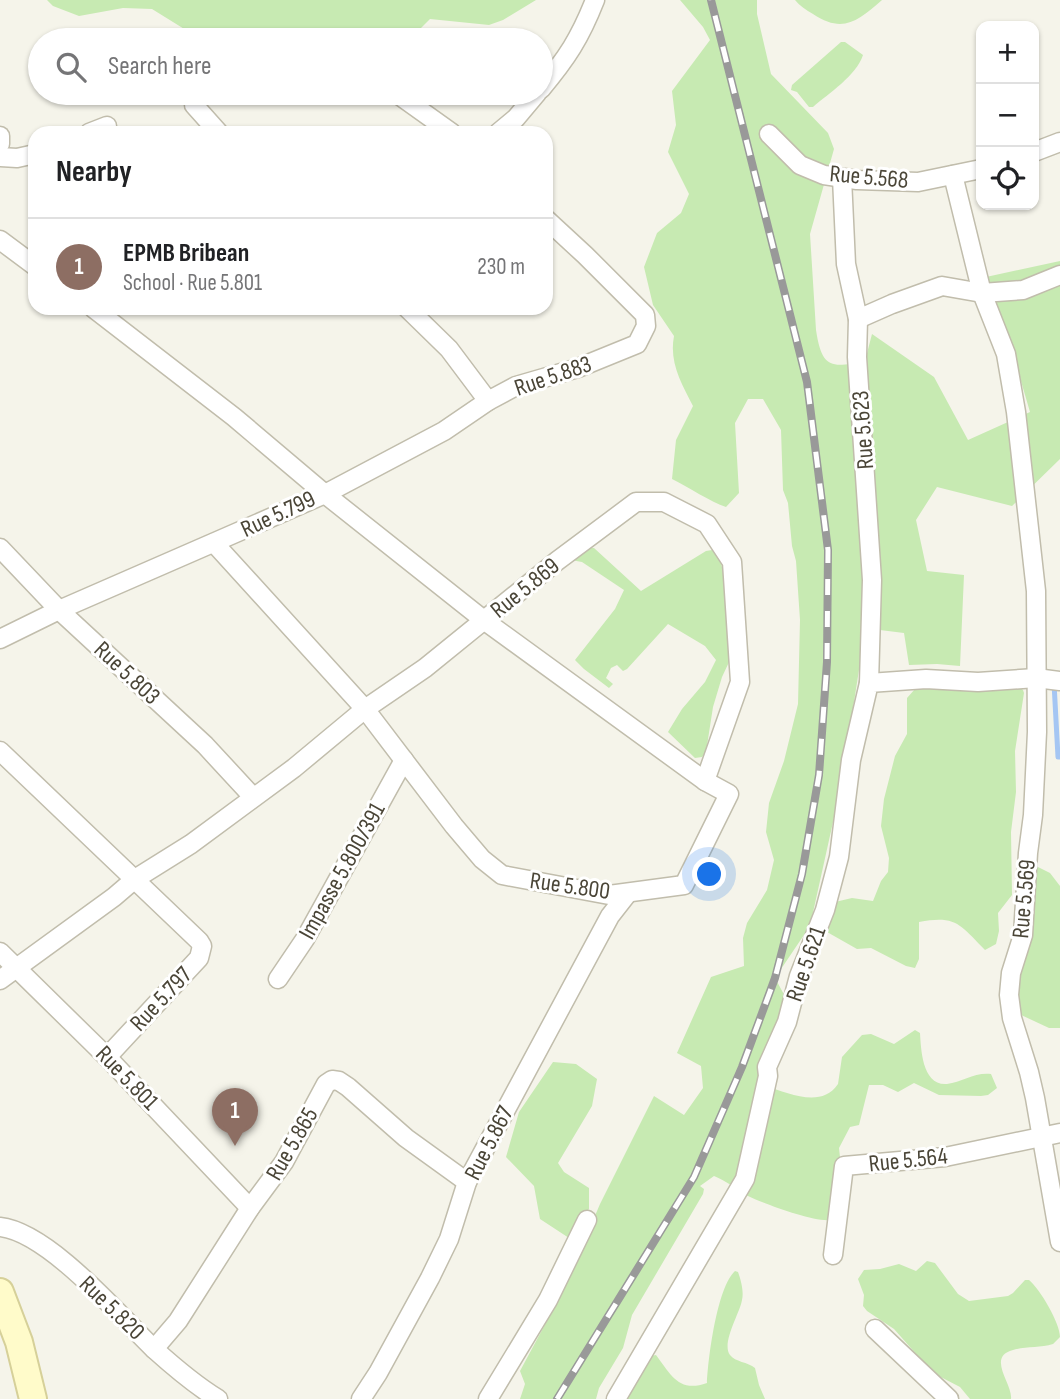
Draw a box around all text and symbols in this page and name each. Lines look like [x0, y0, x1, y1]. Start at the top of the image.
map controls [976, 21, 1039, 210]
button: + [976, 21, 1039, 84]
search box [28, 28, 553, 105]
icon: search [52, 48, 90, 86]
text: Search here [108, 51, 211, 82]
button: − [976, 84, 1039, 147]
button: locate [976, 147, 1039, 210]
text: Nearby [56, 154, 132, 190]
street label: Rue 5.568 [828, 159, 910, 195]
text: EPMB Bribean [123, 238, 249, 269]
text: 1 [74, 253, 84, 281]
text: 230 m [477, 253, 525, 281]
text: School · Rue 5.801 [123, 269, 262, 297]
street label: Rue 5.883 [511, 349, 595, 403]
street label: Rue 5.623 [846, 390, 880, 470]
street label: Rue 5.799 [236, 484, 320, 544]
street label: Rue 5.869 [485, 552, 565, 624]
street label: Rue 5.803 [88, 635, 166, 711]
street label: Impasse 5.800/391 [293, 797, 392, 944]
your location [692, 857, 726, 891]
street label: Rue 5.569 [1006, 858, 1042, 940]
street label: Rue 5.800 [528, 866, 612, 906]
street label: Rue 5.621 [780, 922, 832, 1005]
street label: Rue 5.797 [124, 960, 198, 1037]
street label: Rue 5.801 [89, 1040, 165, 1117]
pin: 1 [212, 1088, 258, 1146]
street label: Rue 5.867 [458, 1101, 520, 1185]
street label: Rue 5.865 [260, 1102, 324, 1186]
street label: Rue 5.564 [867, 1141, 949, 1179]
street label: Rue 5.820 [73, 1270, 151, 1346]

